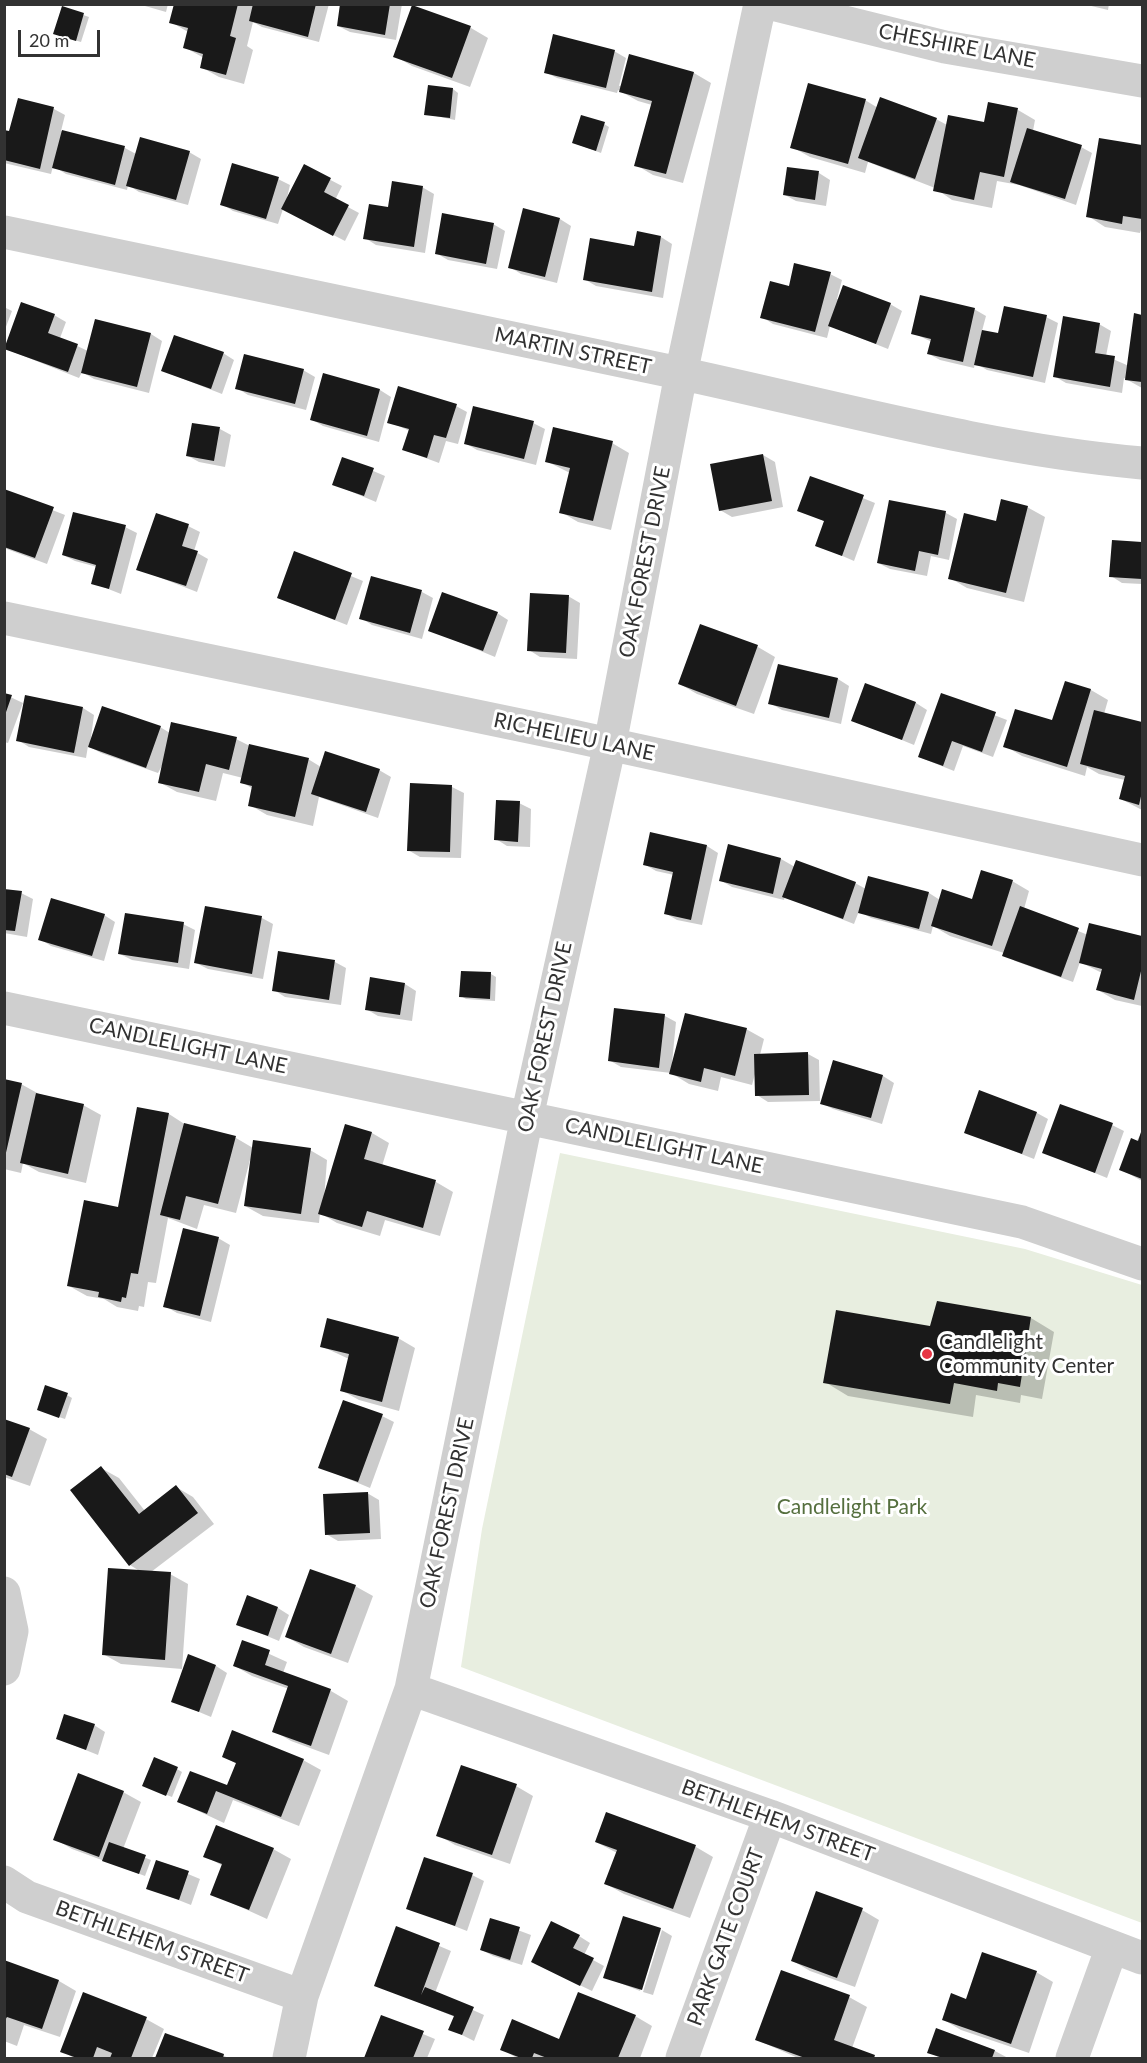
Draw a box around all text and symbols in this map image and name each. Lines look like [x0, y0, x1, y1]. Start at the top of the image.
scale bar [21, 18, 104, 56]
street label: CHESHIRE LANE [876, 18, 1038, 74]
text: 20 m [29, 29, 69, 51]
street label: MARTIN STREET [492, 322, 654, 380]
street label: OAK FOREST DRIVE [614, 464, 676, 660]
street label: RICHELIEU LANE [491, 708, 657, 766]
street label: OAK FOREST DRIVE [512, 939, 578, 1135]
street label: CANDLELIGHT LANE [87, 1013, 289, 1079]
street label: CANDLELIGHT LANE [563, 1113, 765, 1179]
place label: Candlelight Community Center [939, 1329, 1114, 1379]
marker: Candlelight Community Center [920, 1347, 934, 1361]
street label: OAK FOREST DRIVE [414, 1415, 480, 1611]
park label: Candlelight Park [777, 1494, 927, 1520]
street label: BETHLEHEM STREET [678, 1774, 878, 1868]
street label: PARK GATE COURT [682, 1845, 770, 2029]
street label: BETHLEHEM STREET [52, 1895, 252, 1989]

